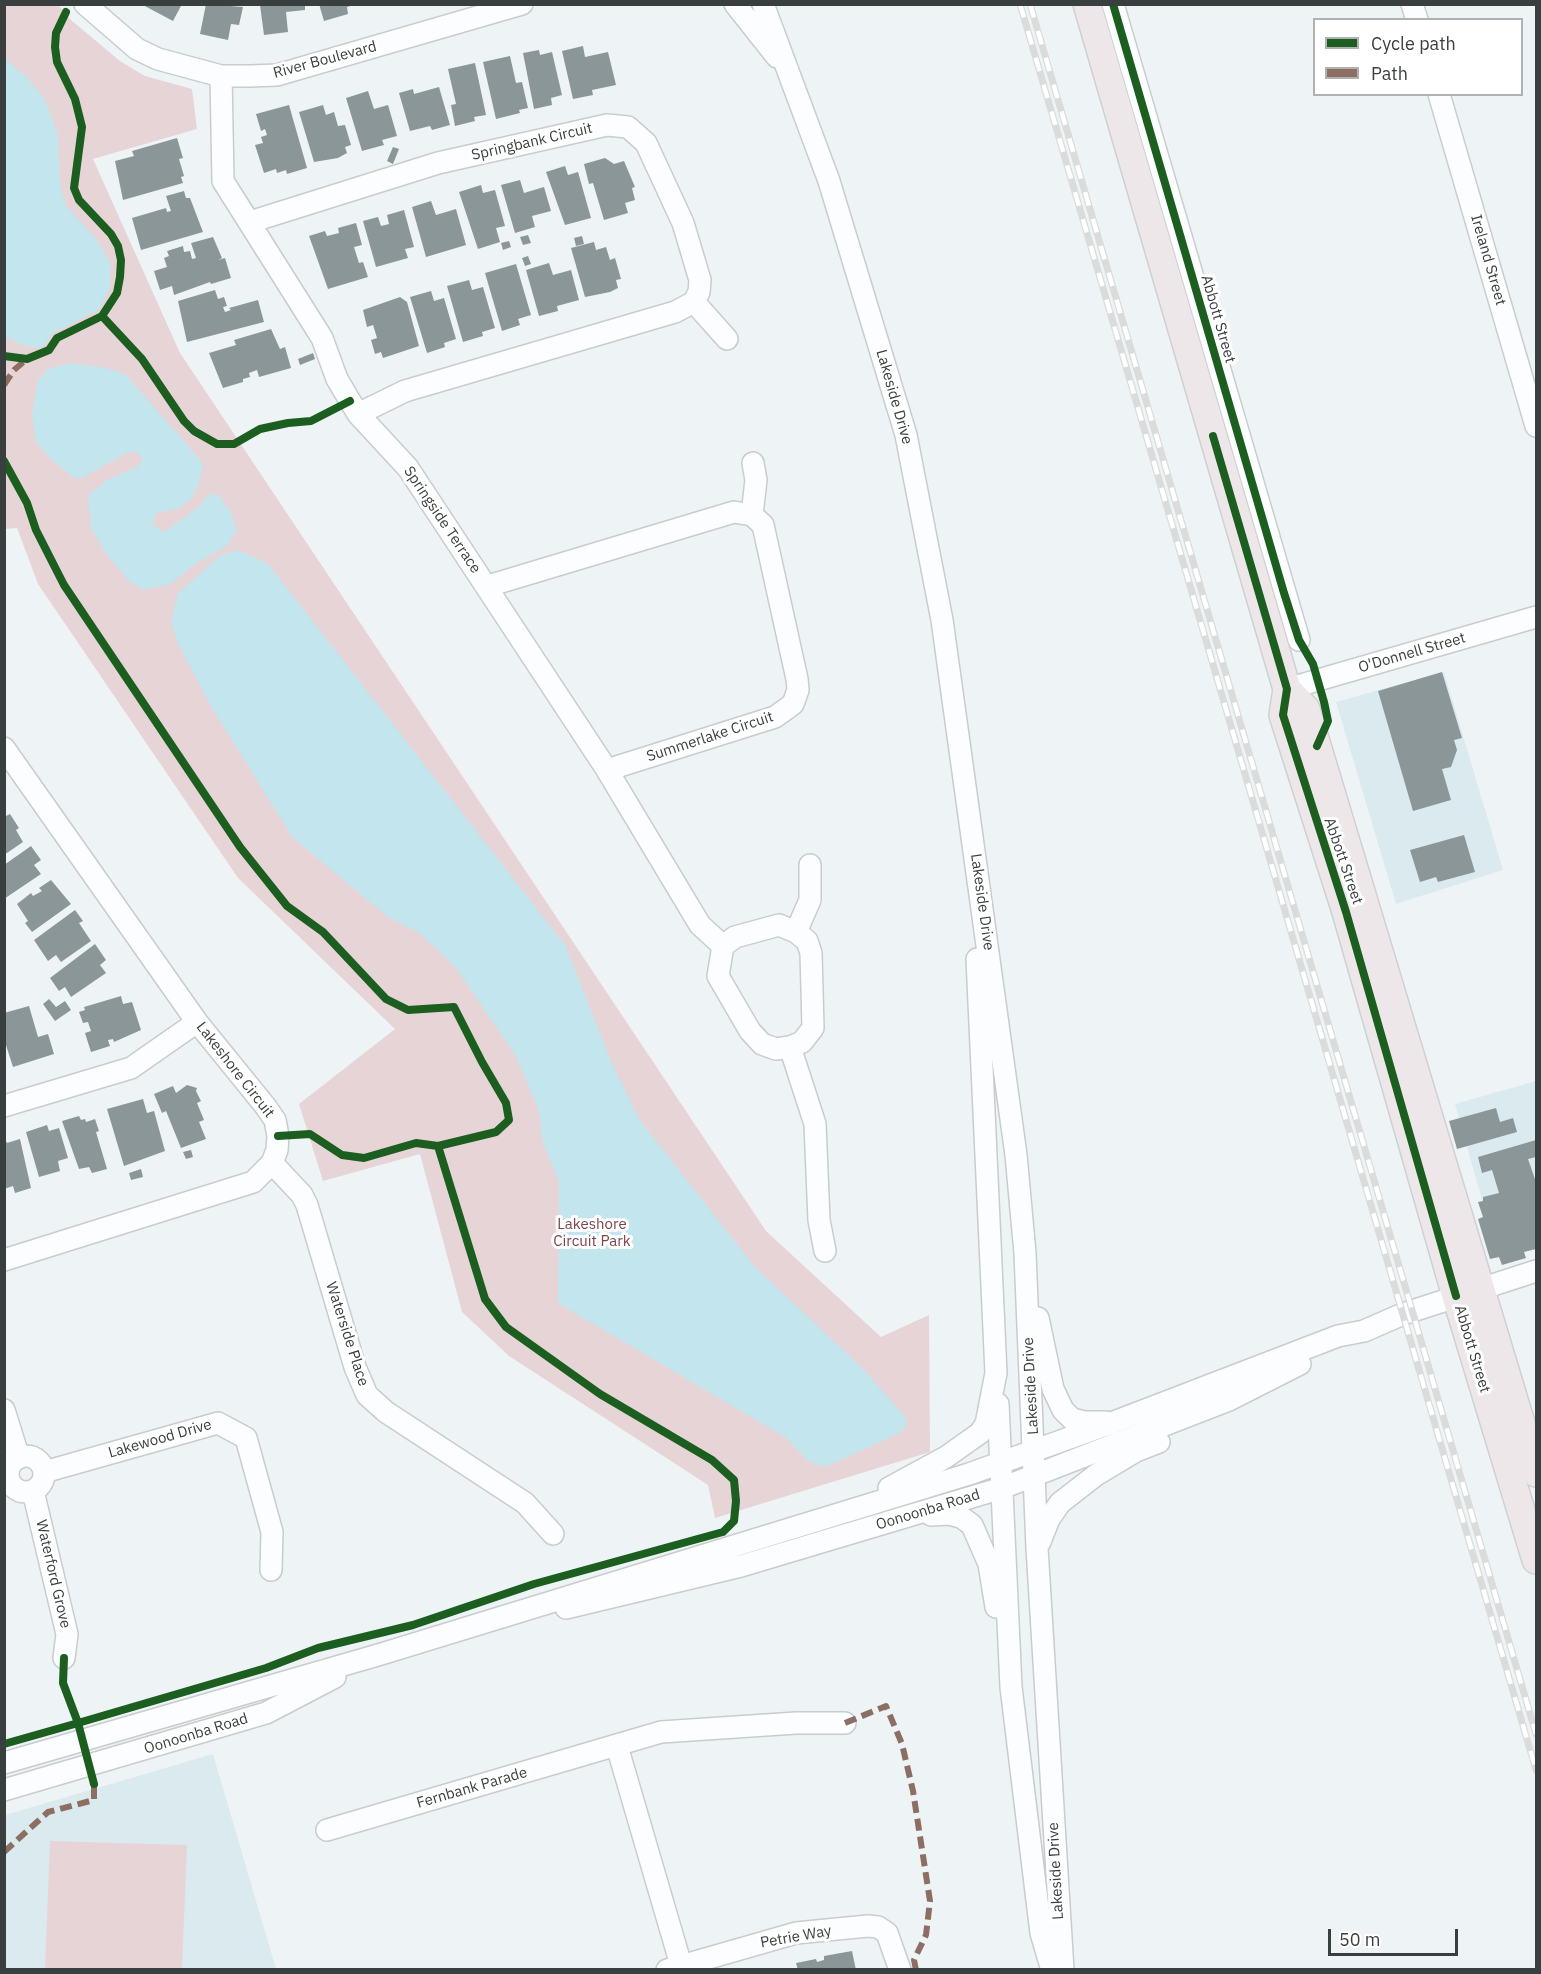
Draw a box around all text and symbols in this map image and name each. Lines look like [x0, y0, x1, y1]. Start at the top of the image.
legend [1313, 18, 1523, 96]
text: Cycle path [1371, 32, 1456, 55]
street label: River Boulevard [271, 38, 379, 82]
text: Path [1371, 62, 1408, 85]
street label: Springbank Circuit [470, 119, 594, 165]
street label: Ireland Street [1466, 213, 1510, 307]
street label: Abbott Street [1197, 273, 1239, 365]
street label: Lakeside Drive [872, 348, 916, 446]
street label: Springside Terrace [400, 463, 484, 577]
street label: O'Donnell Street [1356, 629, 1468, 677]
street label: Summerlake Circuit [644, 708, 776, 766]
street label: Abbott Street [1320, 815, 1366, 907]
street label: Lakeside Drive [966, 852, 998, 952]
street label: Lakeshore Circuit [192, 1019, 278, 1121]
park label: Lakeshore Circuit Park [553, 1216, 631, 1251]
street label: Waterside Place [322, 1280, 372, 1388]
street label: Abbott Street [1450, 1303, 1494, 1395]
street label: Lakeside Drive [1019, 1337, 1043, 1435]
street label: Lakewood Drive [106, 1416, 214, 1462]
street label: Oonoonba Road [874, 1486, 982, 1534]
street label: Waterford Grove [32, 1518, 74, 1630]
street label: Oonoonba Road [142, 1710, 250, 1758]
street label: Fernbank Parade [415, 1764, 529, 1812]
street label: Lakeside Drive [1044, 1822, 1068, 1920]
scale bar [1331, 1917, 1462, 1955]
street label: Petrie Way [759, 1922, 833, 1952]
text: 50 m [1339, 1928, 1381, 1951]

